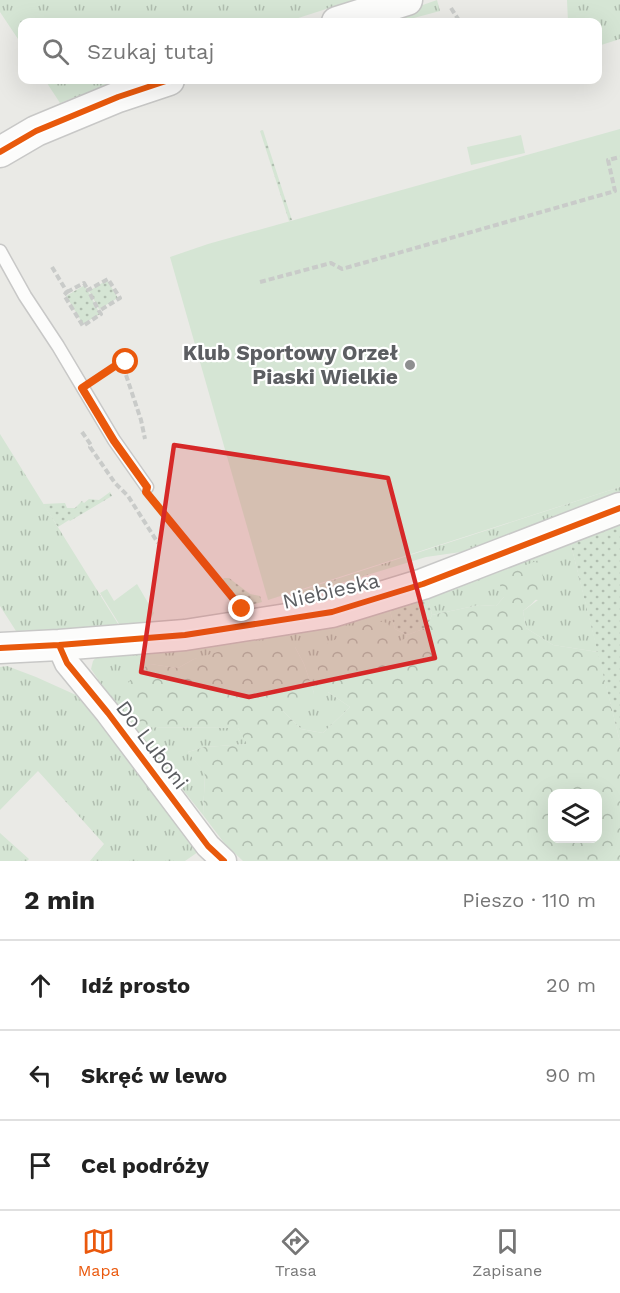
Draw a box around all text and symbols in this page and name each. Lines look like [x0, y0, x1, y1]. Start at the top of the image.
search box [18, 18, 602, 84]
icon: search [39, 35, 72, 68]
text: Szukaj tutaj [87, 39, 214, 64]
place label: Klub Sportowy Orzeł Piaski Wielkie [183, 340, 398, 389]
route start [112, 348, 138, 374]
marker: Klub Sportowy Orzeł Piaski Wielkie [403, 358, 417, 372]
street label: Niebieska [280, 567, 382, 614]
route end [228, 595, 254, 621]
street label: Do Luboni [111, 695, 194, 794]
map controls [548, 789, 602, 843]
button: layers [548, 789, 602, 843]
text: 2 min [24, 885, 95, 915]
text: Pieszo · 110 m [462, 888, 596, 912]
icon: ahead [24, 969, 57, 1002]
text: Idź prosto [81, 973, 190, 998]
text: 20 m [546, 973, 596, 997]
icon: left [24, 1059, 57, 1092]
text: Skręć w lewo [81, 1063, 227, 1088]
text: 90 m [545, 1063, 596, 1087]
icon: arrive [24, 1149, 57, 1182]
text: Cel podróży [81, 1153, 209, 1178]
tab: Mapa [78, 1225, 120, 1280]
tab: Trasa [275, 1225, 317, 1280]
tab: Zapisane [472, 1225, 542, 1280]

